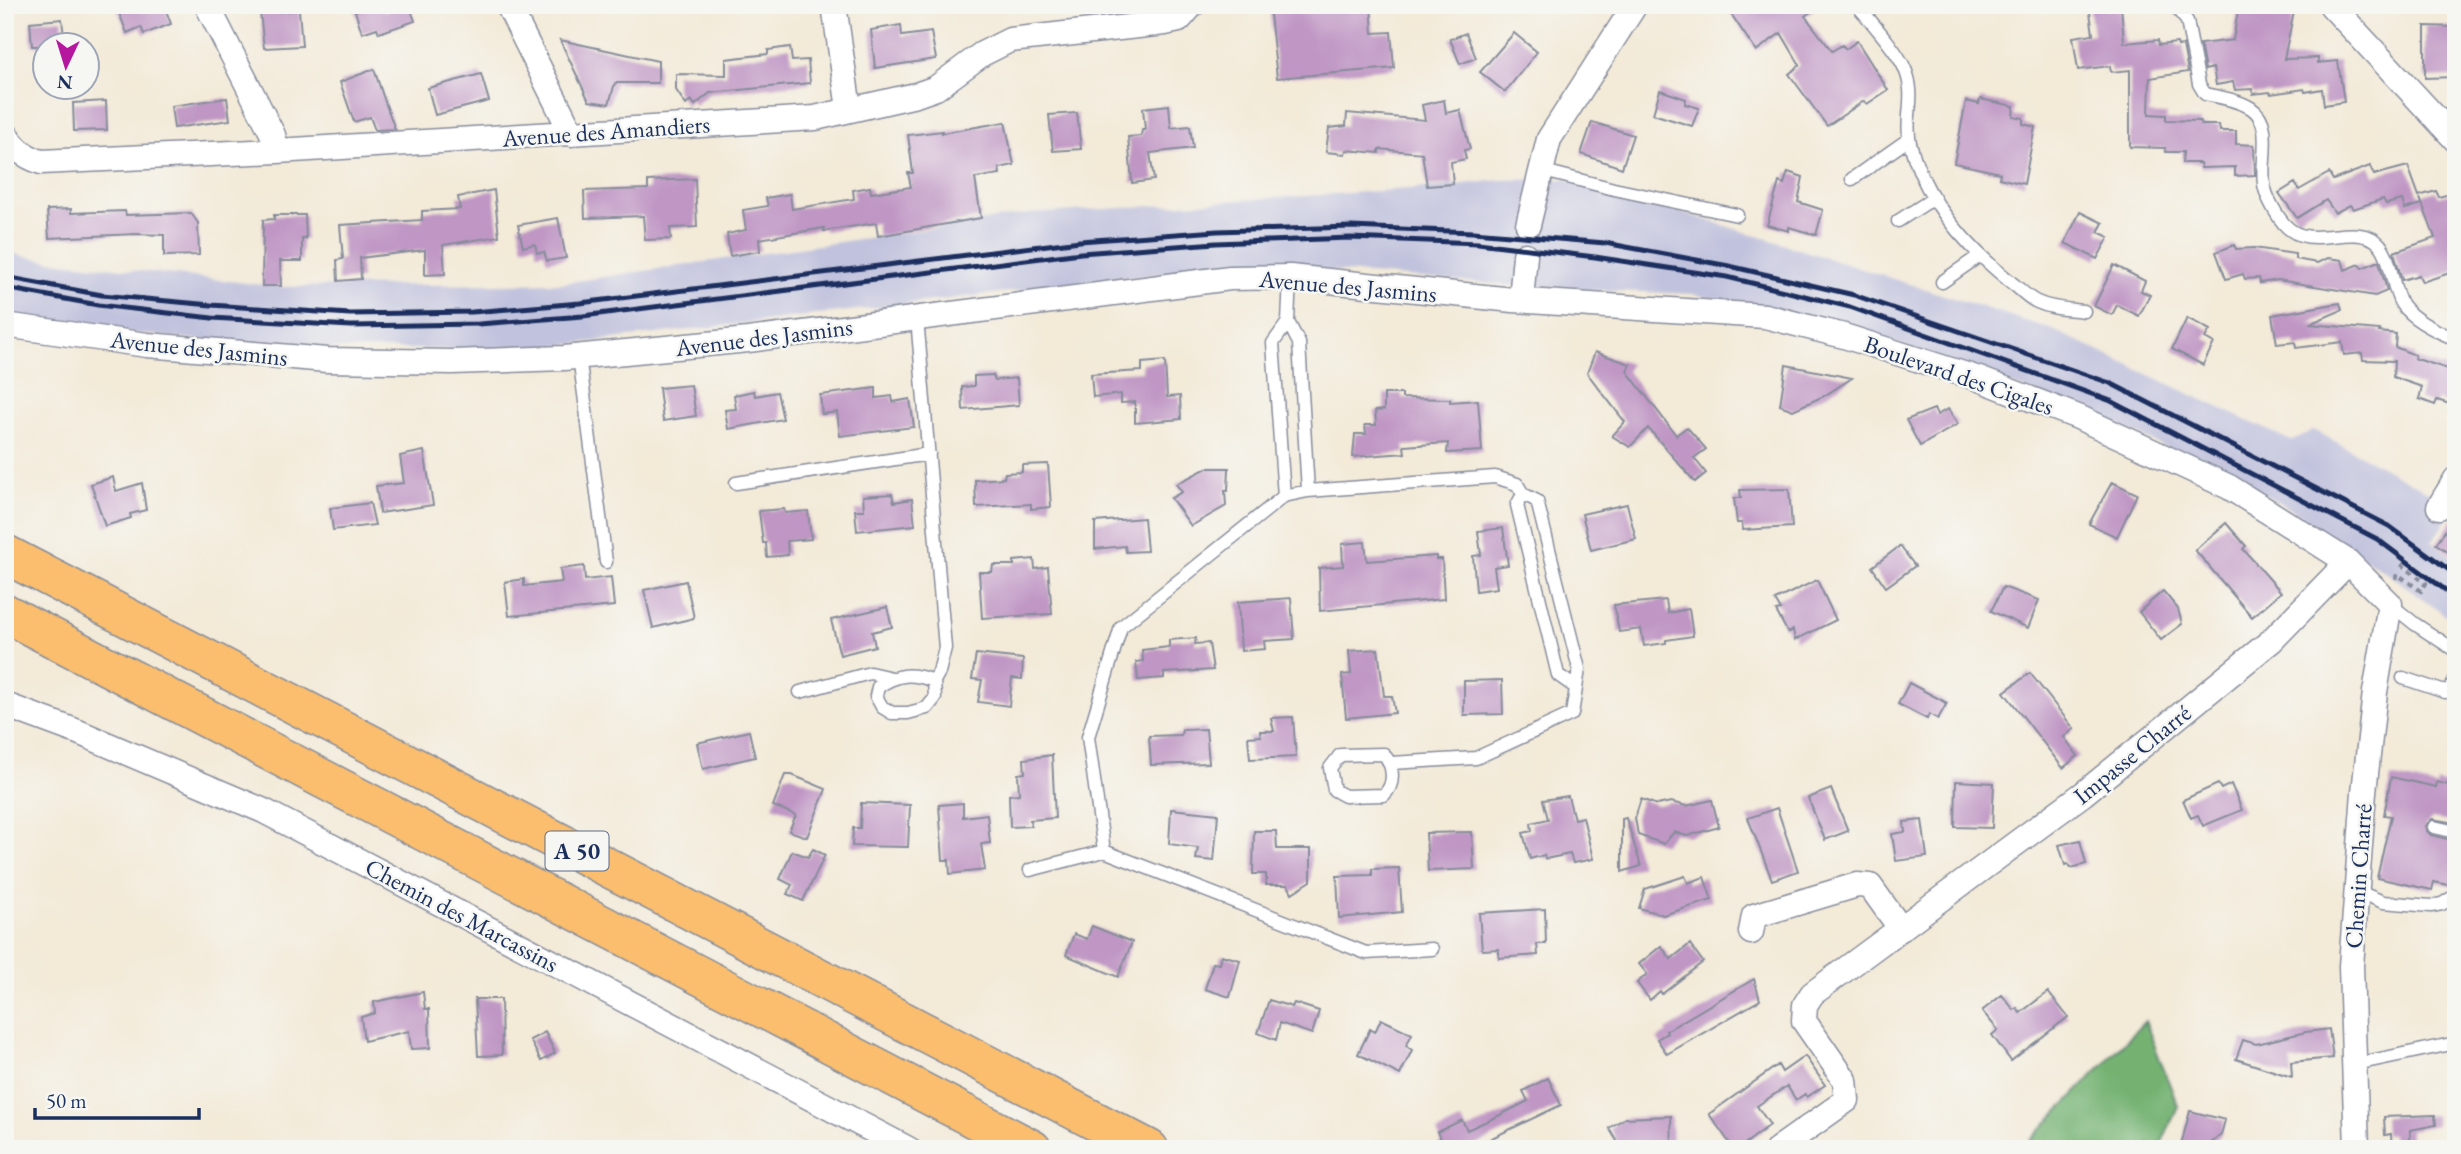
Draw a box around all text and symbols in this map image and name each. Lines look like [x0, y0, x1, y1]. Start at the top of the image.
north arrow [32, 32, 102, 102]
text: N [56, 69, 73, 95]
street label: Avenue des Amandiers [500, 108, 711, 154]
street label: Avenue des Jasmins [1257, 263, 1438, 309]
street label: Avenue des Jasmins [673, 311, 854, 363]
street label: Avenue des Jasmins [108, 323, 289, 373]
street label: Boulevard des Cigales [1860, 328, 2058, 422]
street label: Impasse Charré [2067, 697, 2197, 811]
street label: Chemin Charré [2337, 803, 2379, 949]
road number: A 50 [546, 832, 608, 870]
street label: Chemin des Marcassins [360, 851, 564, 979]
scale bar [35, 1077, 200, 1121]
text: 50 m [46, 1087, 87, 1114]

